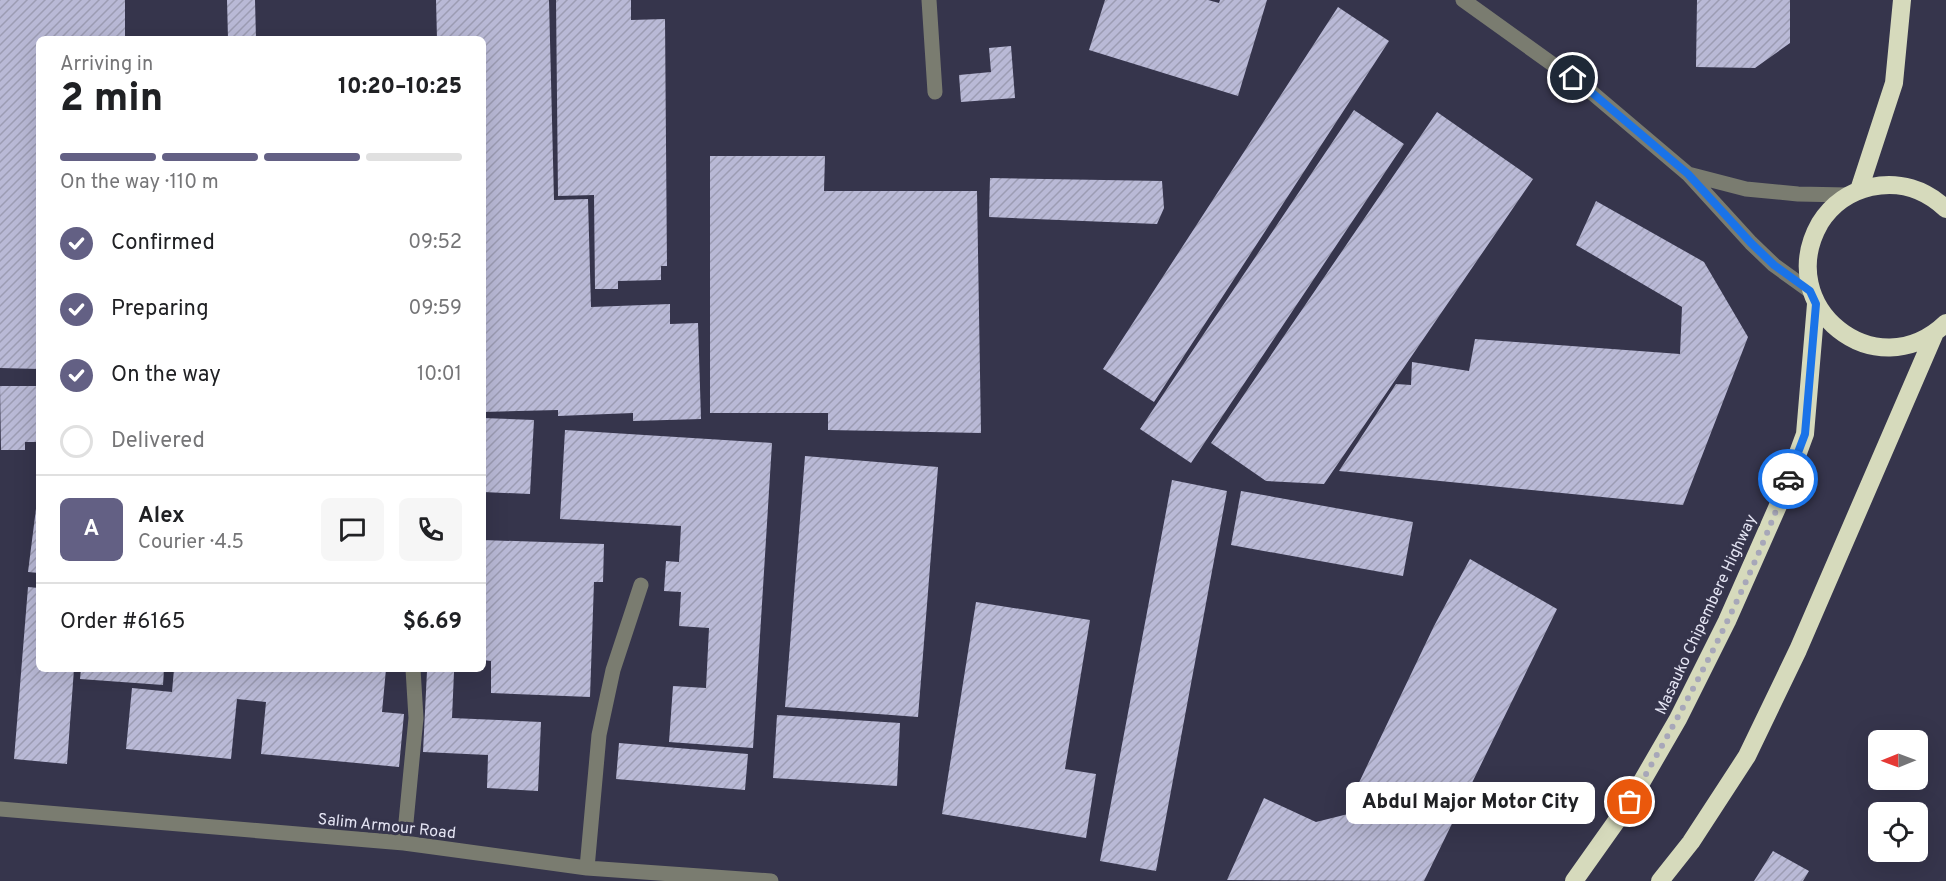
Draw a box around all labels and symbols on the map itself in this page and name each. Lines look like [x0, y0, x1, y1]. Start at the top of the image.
pin [1547, 52, 1598, 103]
courier [1758, 449, 1818, 509]
street label: Masauko Chipembere Highway [1652, 511, 1762, 718]
north arrow [1868, 730, 1928, 790]
pin [1604, 776, 1655, 827]
callout: Abdul Major Motor City [1345, 781, 1594, 823]
street label: Salim Armour Road [317, 810, 457, 844]

